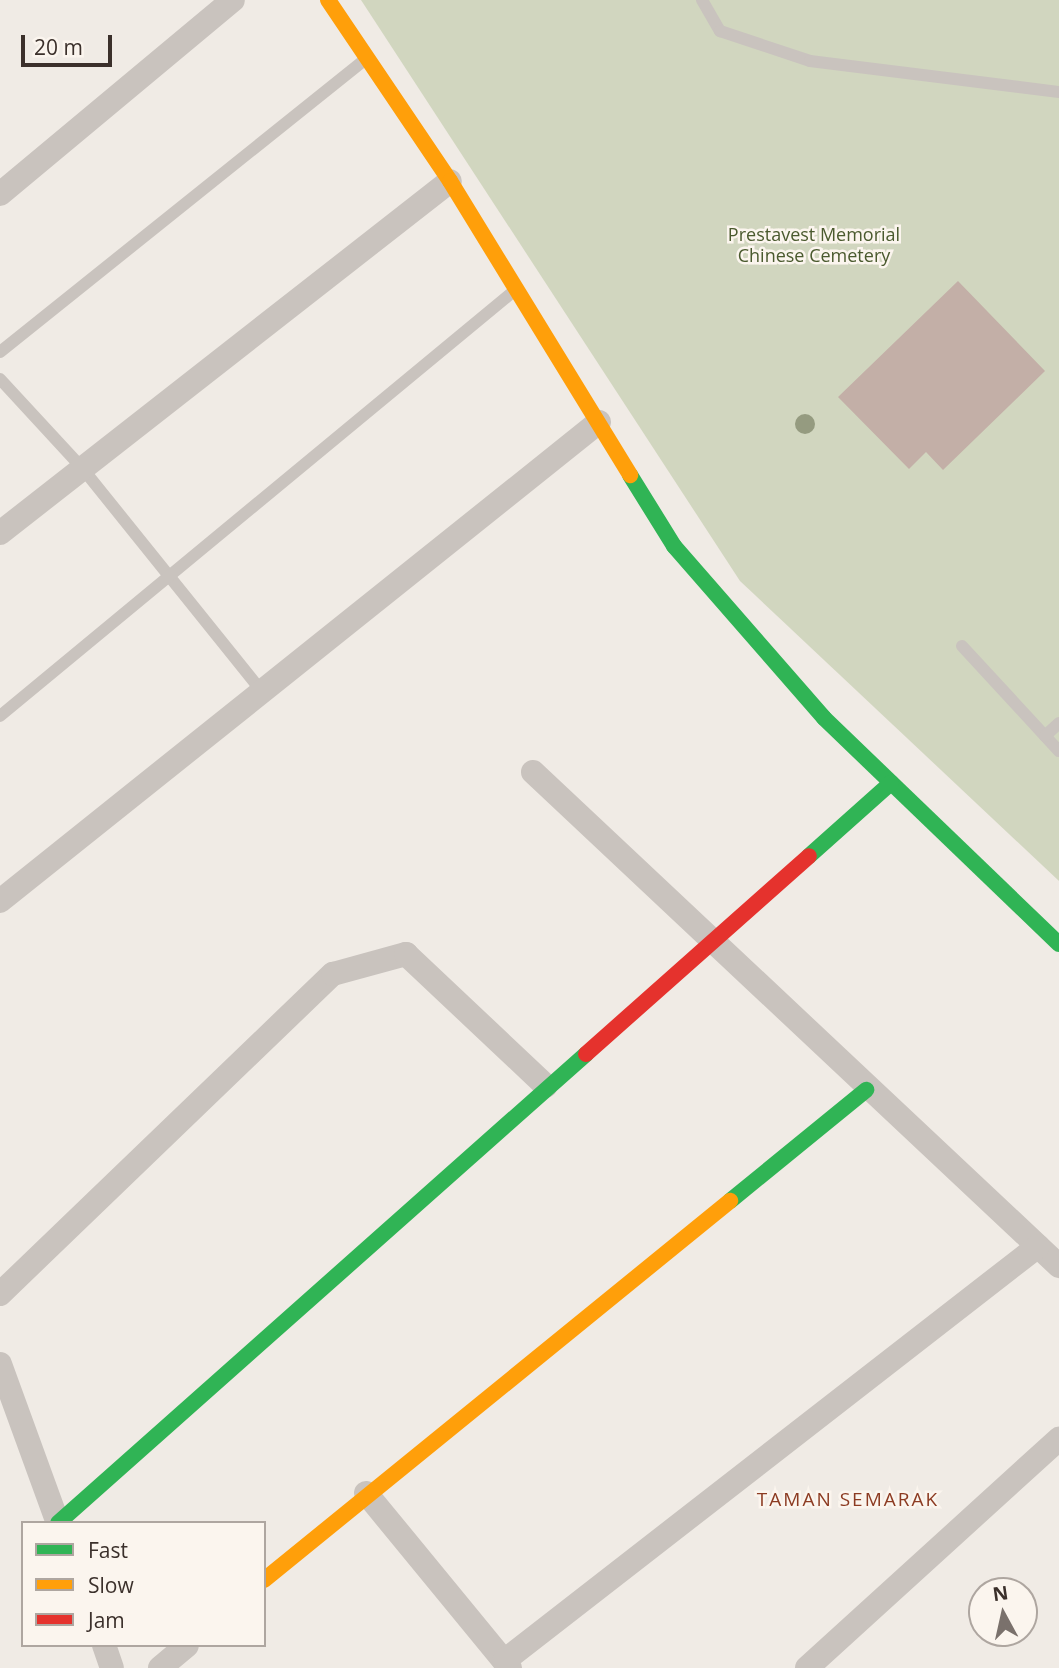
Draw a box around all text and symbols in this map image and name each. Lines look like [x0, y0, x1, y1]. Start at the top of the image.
scale bar [24, 21, 116, 65]
text: 20 m [34, 33, 83, 61]
park label: Prestavest Memorial Chinese Cemetery [728, 224, 900, 266]
district label: TAMAN SEMARAK [758, 1489, 938, 1511]
legend [21, 1521, 266, 1647]
text: Fast [88, 1536, 128, 1564]
text: Slow [88, 1571, 134, 1599]
north arrow [968, 1577, 1038, 1647]
text: N [991, 1579, 1010, 1607]
text: Jam [88, 1606, 125, 1634]

